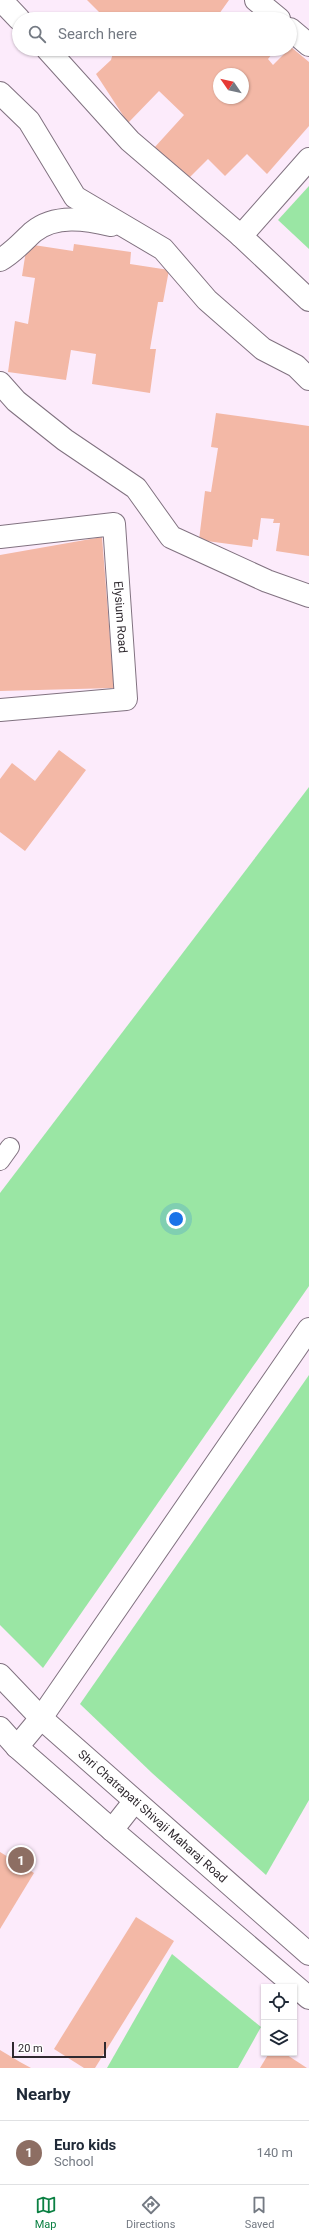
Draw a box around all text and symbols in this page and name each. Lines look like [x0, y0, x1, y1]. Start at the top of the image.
search box [12, 12, 297, 56]
icon: search [26, 23, 48, 45]
text: Search here [58, 25, 137, 43]
north arrow [213, 68, 249, 104]
street label: Elysium Road [111, 581, 130, 654]
your location [166, 1209, 186, 1229]
street label: Shri Chatrapati Shivaji Maharaj Road [75, 1747, 230, 1885]
pin: 1 [8, 1845, 34, 1875]
map controls [261, 1984, 297, 2056]
button: locate [261, 1984, 297, 2020]
button: layers [261, 2020, 297, 2056]
scale bar [12, 2040, 106, 2059]
text: 20 m [18, 2042, 43, 2055]
text: Nearby [16, 2084, 71, 2104]
text: Euro kids [54, 2136, 116, 2154]
text: 1 [25, 2145, 33, 2160]
text: 140 m [256, 2145, 293, 2160]
text: School [54, 2154, 94, 2169]
tab: Map [35, 2194, 57, 2231]
tab: Directions [126, 2194, 175, 2231]
tab: Saved [245, 2194, 274, 2231]

